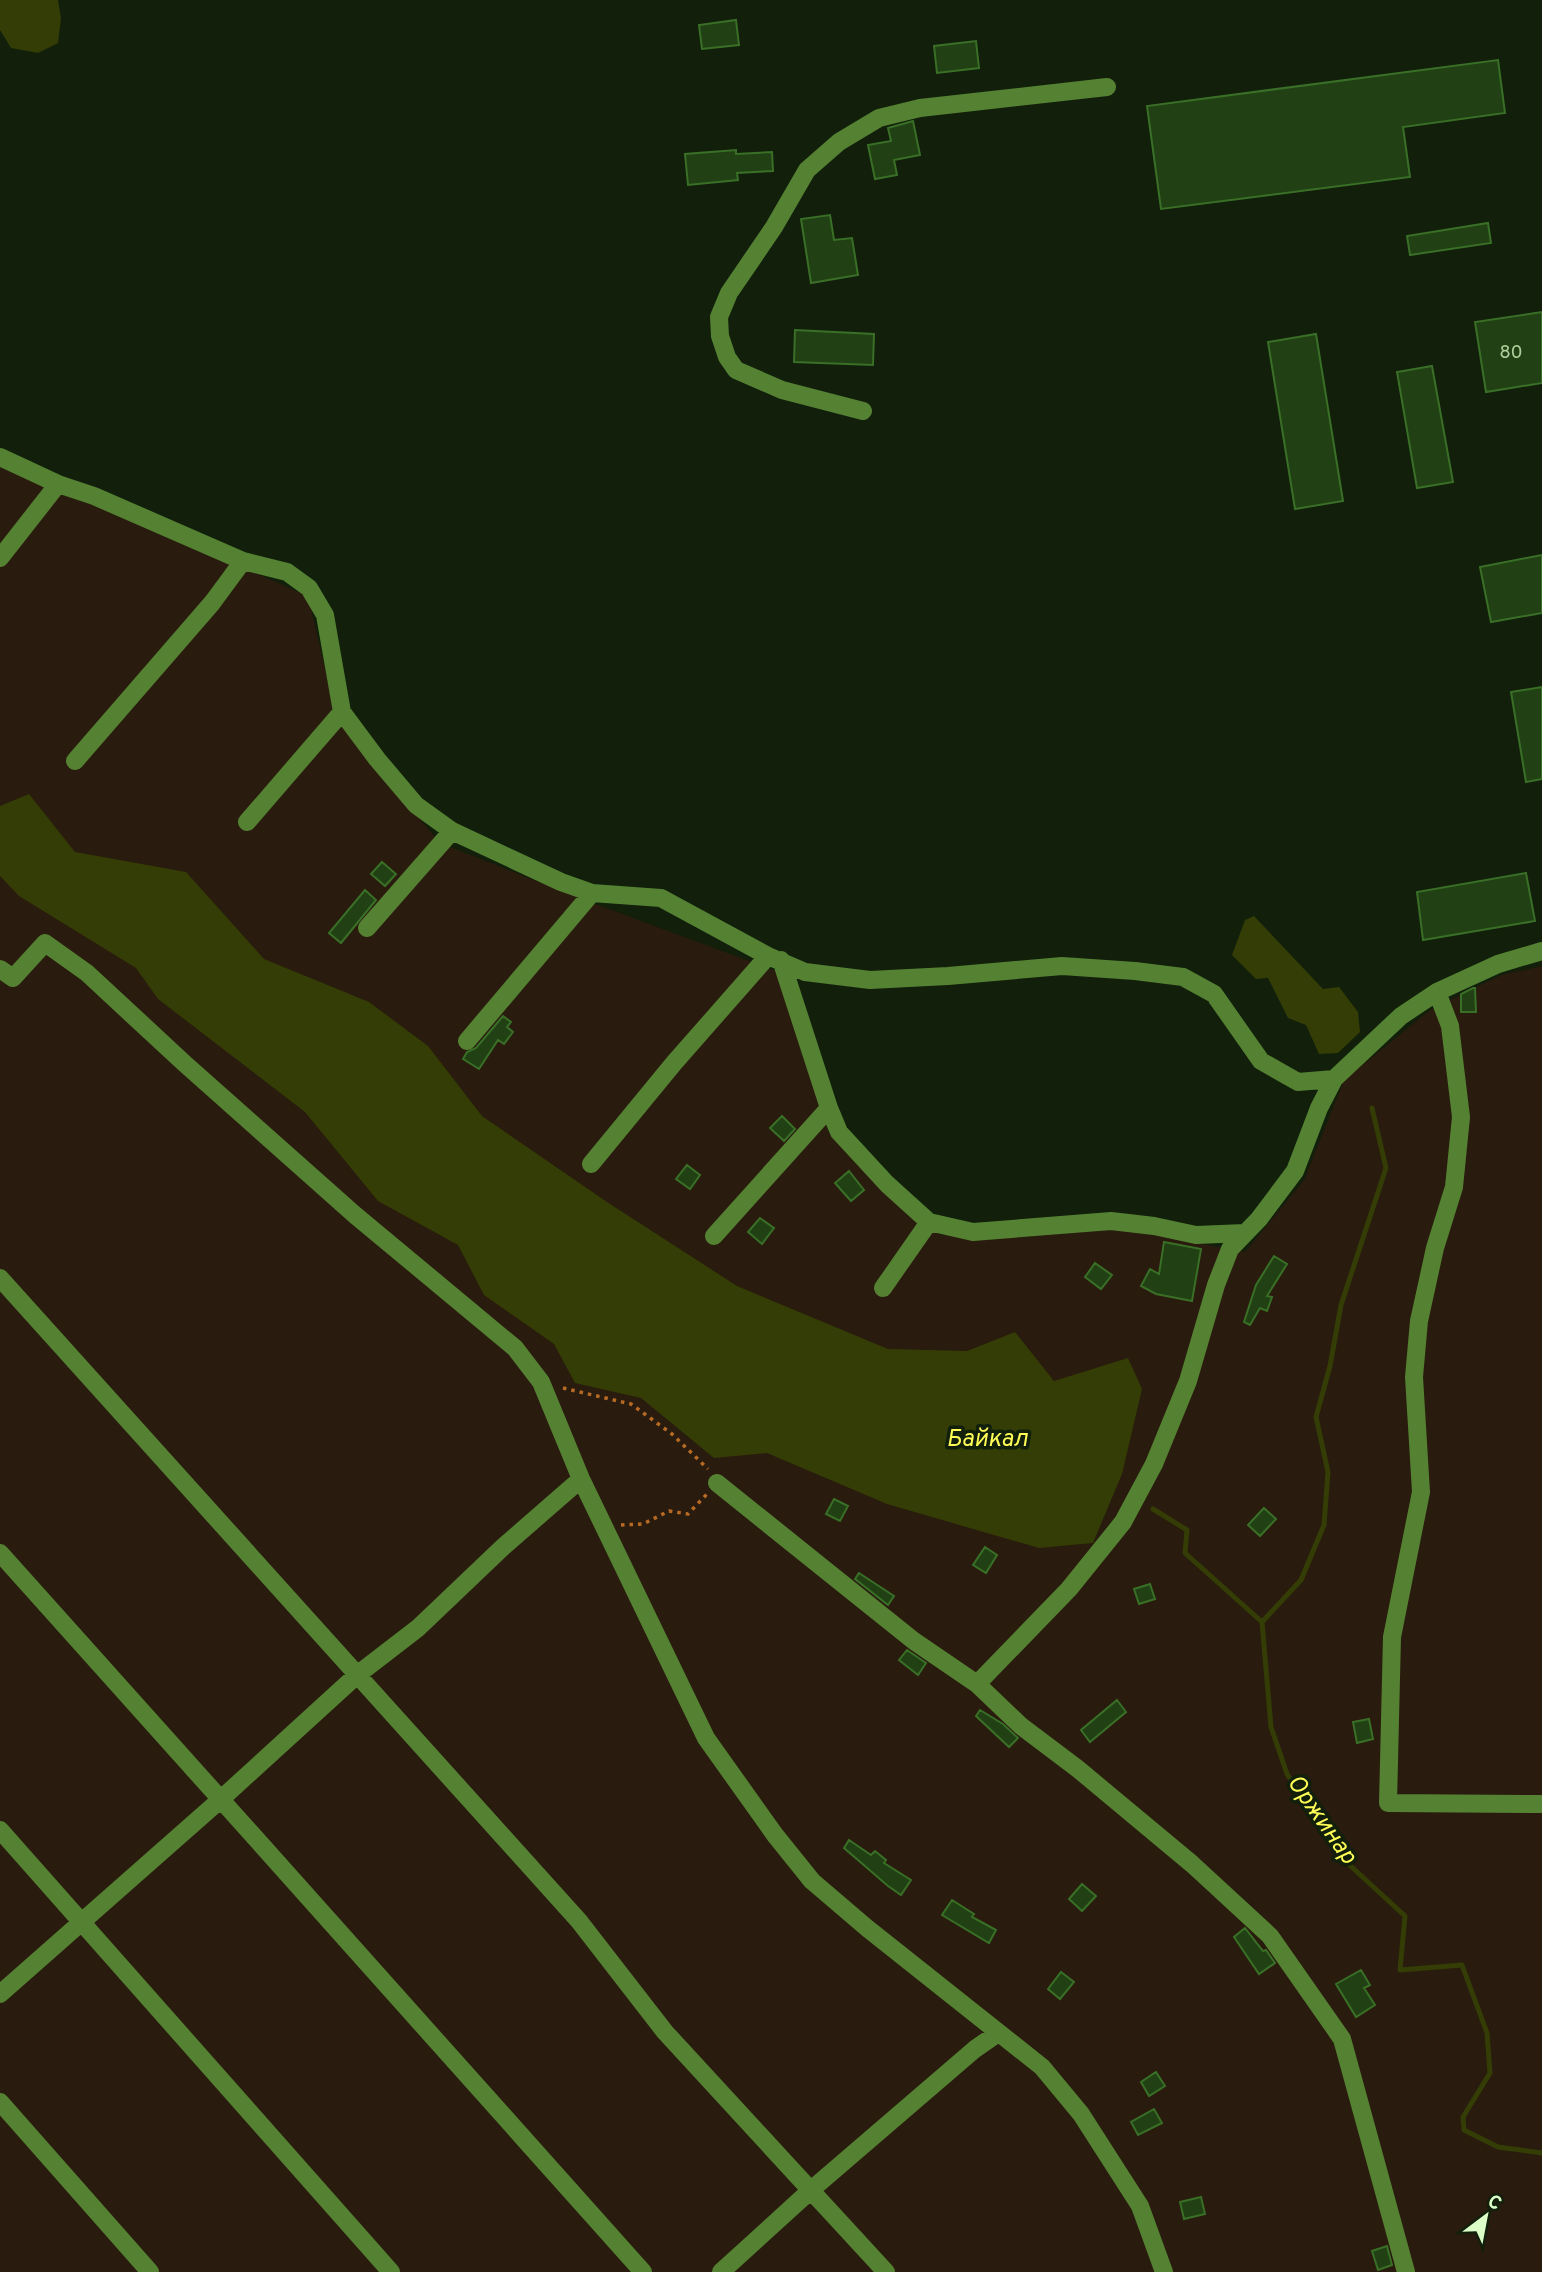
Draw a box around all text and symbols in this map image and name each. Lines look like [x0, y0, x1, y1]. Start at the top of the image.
house number: 80 [1499, 341, 1523, 365]
water label: Байкал [946, 1425, 1029, 1455]
water label: Оржинар [1279, 1770, 1363, 1871]
north arrow [1451, 2181, 1521, 2251]
text: С [1482, 2190, 1505, 2217]

